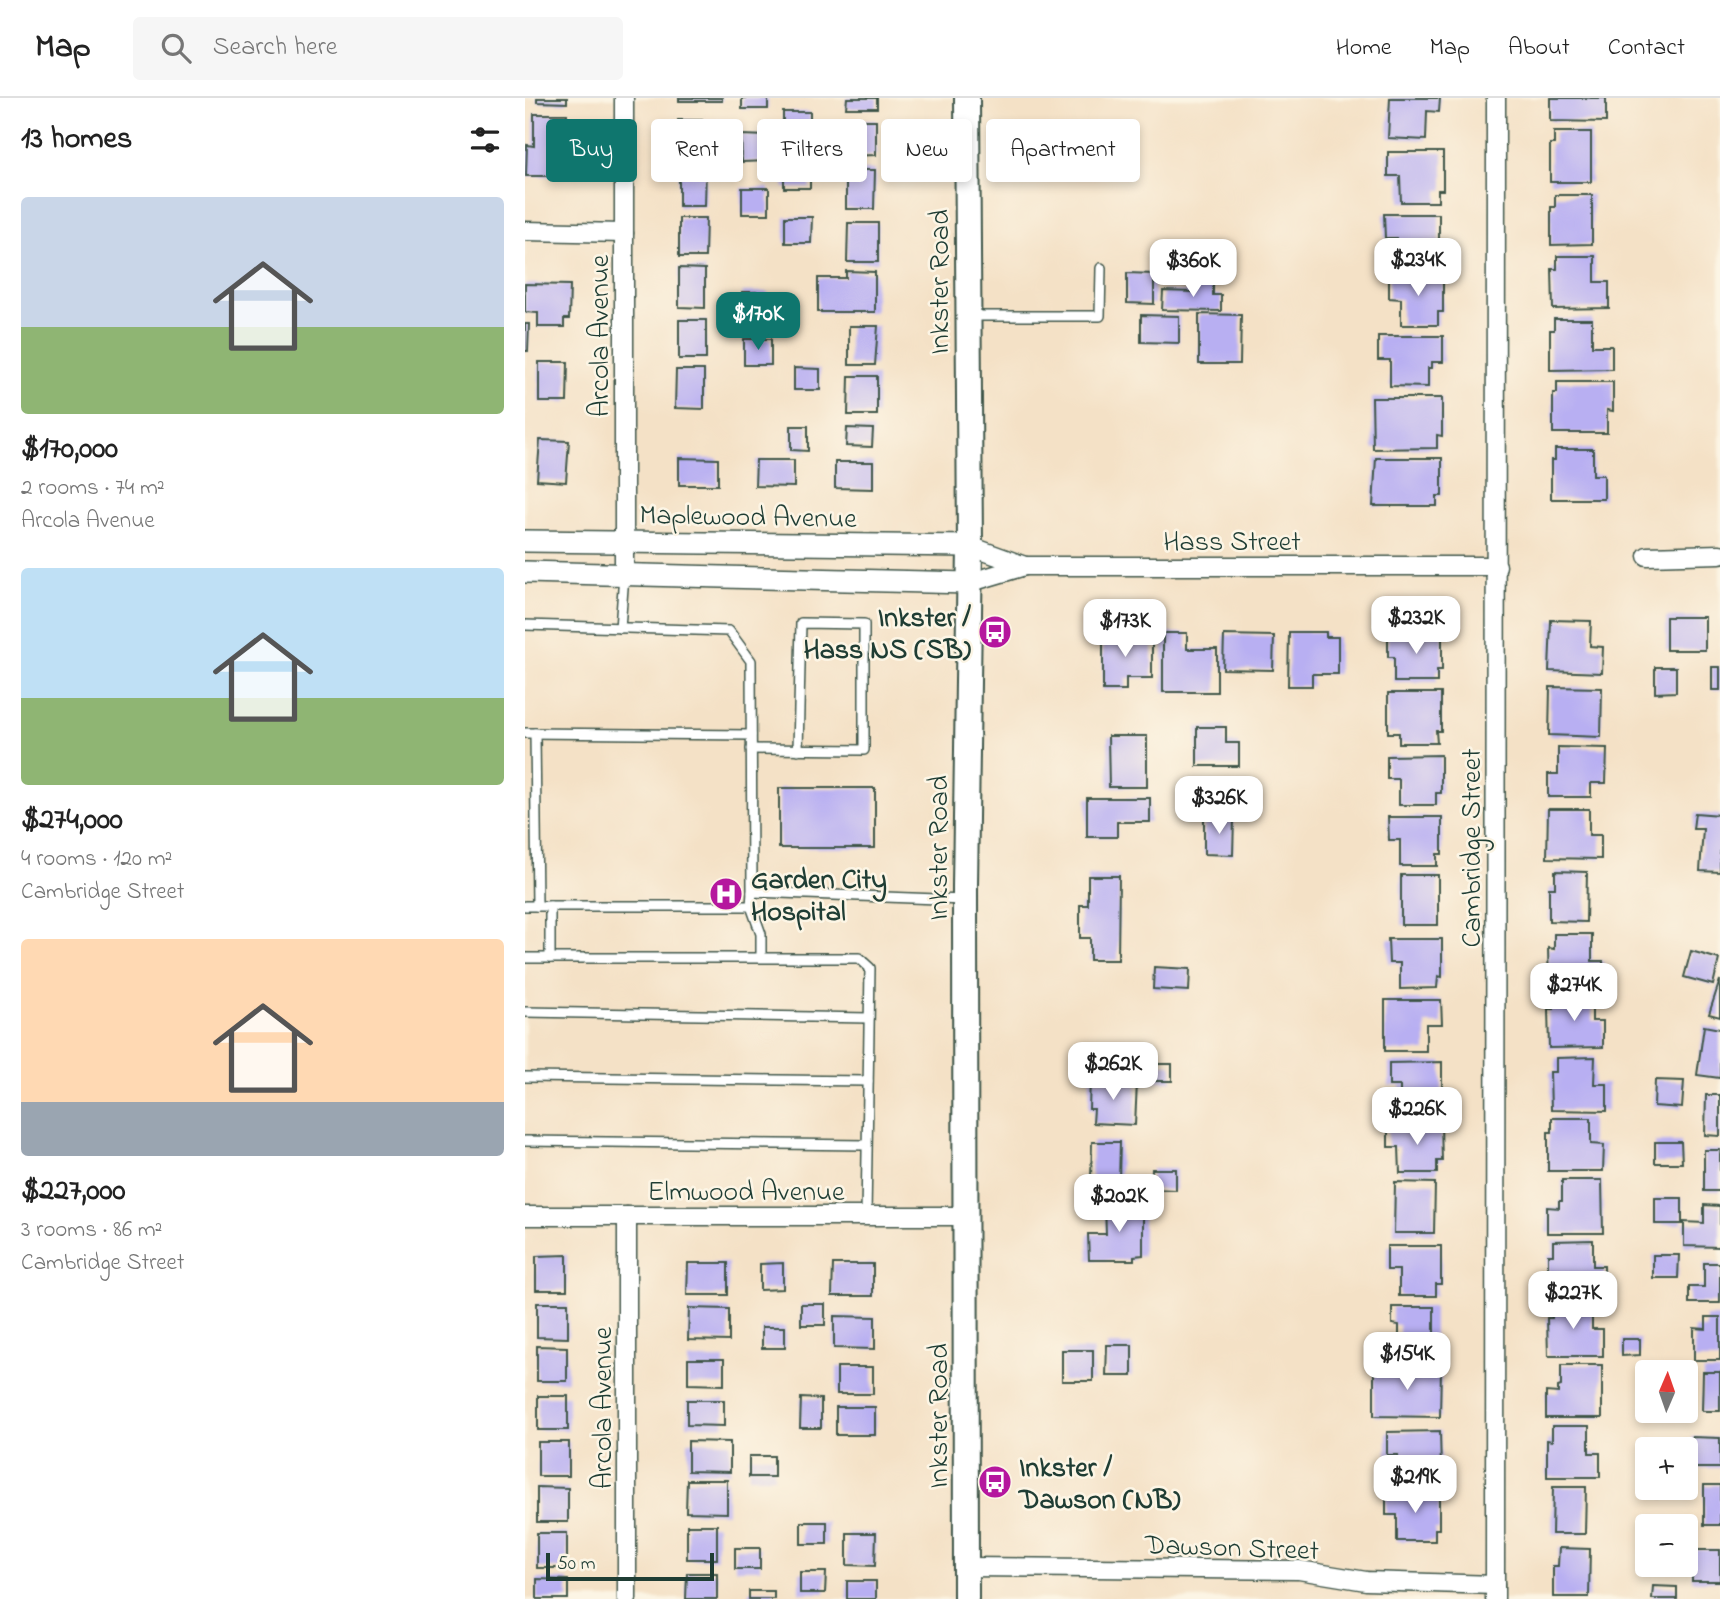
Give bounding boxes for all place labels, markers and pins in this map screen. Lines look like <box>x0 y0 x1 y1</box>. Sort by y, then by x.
pin: $234K <box>1369 238 1467 298</box>
pin: $360K <box>1144 240 1242 299</box>
pin: $170K <box>709 292 807 352</box>
pin: $232K <box>1367 596 1465 656</box>
place label: Inkster / Hass NS (SB) <box>803 599 972 672</box>
pin: $173K <box>1076 600 1174 659</box>
bus stop icon: Inkster / Hass NS (SB) <box>976 613 1014 651</box>
pin: $326K <box>1170 776 1268 836</box>
place label: Garden City Hospital <box>751 861 887 934</box>
hospital icon: Garden City Hospital <box>707 875 745 913</box>
pin: $274K <box>1525 964 1623 1023</box>
pin: $262K <box>1064 1042 1162 1102</box>
pin: $226K <box>1368 1088 1466 1147</box>
pin: $202K <box>1070 1174 1168 1234</box>
pin: $227K <box>1524 1272 1622 1331</box>
pin: $154K <box>1358 1332 1456 1392</box>
place label: Inkster / Dawson (NB) <box>1017 1449 1181 1522</box>
pin: $219K <box>1366 1456 1464 1515</box>
bus stop icon: Inkster / Dawson (NB) <box>976 1463 1014 1501</box>

